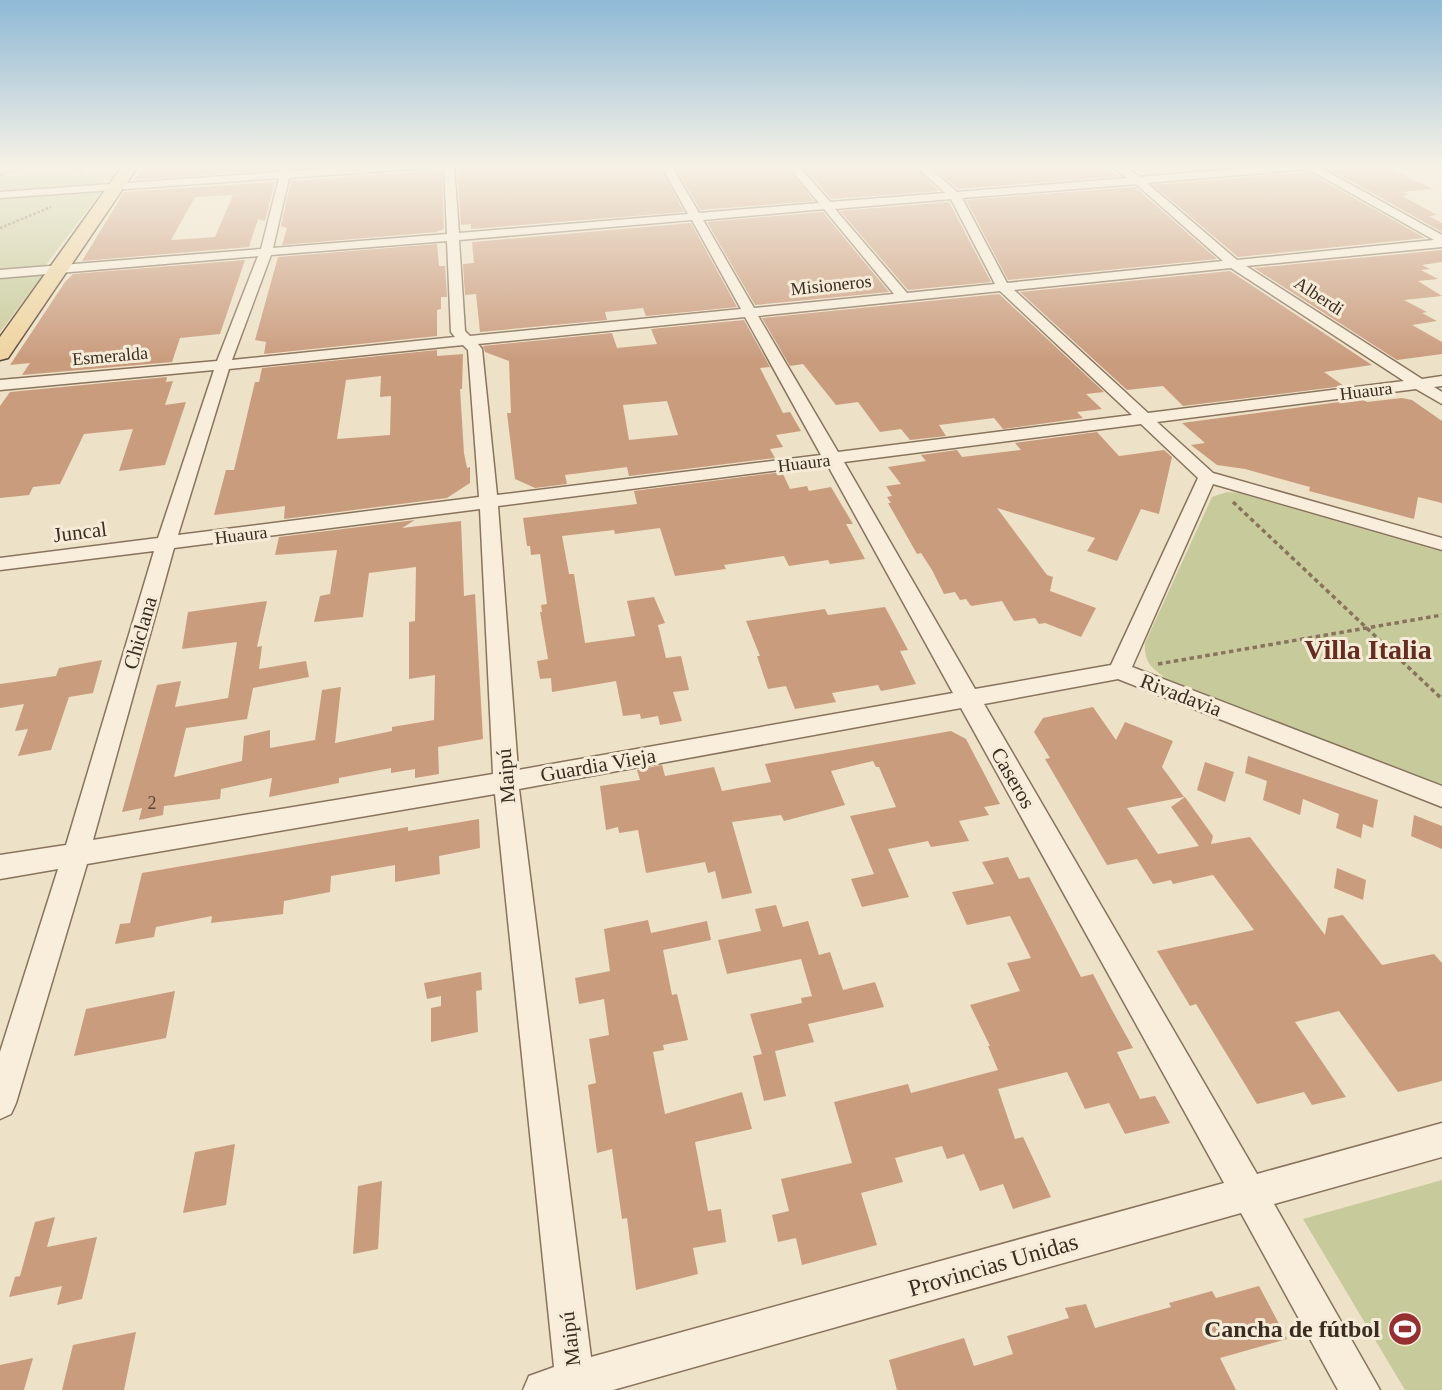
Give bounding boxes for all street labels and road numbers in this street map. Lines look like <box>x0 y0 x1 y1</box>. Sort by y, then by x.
street label: Misioneros <box>790 271 872 299</box>
street label: Alberdi <box>1290 273 1348 319</box>
street label: Esmeralda <box>71 343 149 369</box>
street label: Huaura <box>1338 378 1394 404</box>
street label: Huaura <box>776 450 832 476</box>
street label: Juncal <box>52 517 108 547</box>
street label: Huaura <box>213 522 269 548</box>
street label: Chiclana <box>118 593 162 672</box>
street label: Rivadavia <box>1137 669 1226 722</box>
street label: Guardia Vieja <box>538 743 658 787</box>
street label: Caseros <box>986 743 1040 813</box>
street label: Maipú <box>492 747 520 804</box>
street label: Provincias Unidas <box>905 1228 1081 1302</box>
street label: Maipú <box>555 1310 585 1368</box>

